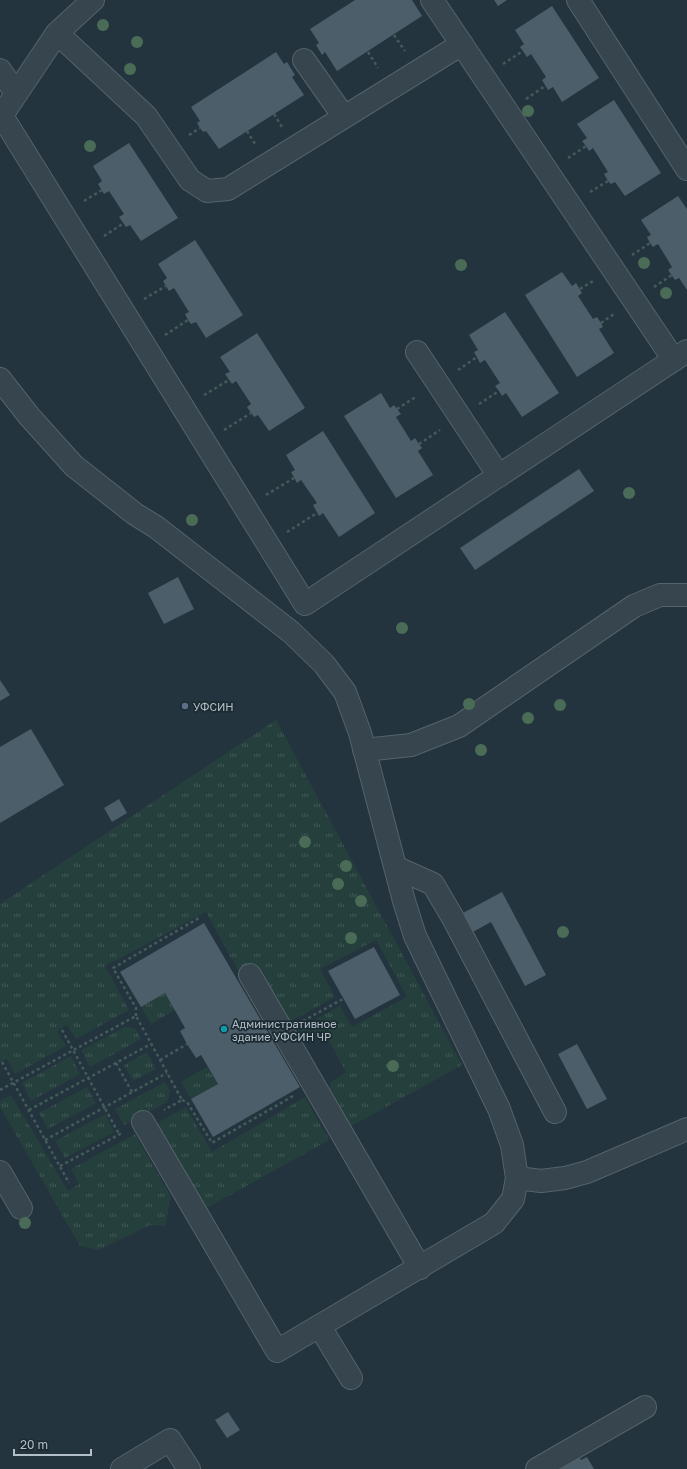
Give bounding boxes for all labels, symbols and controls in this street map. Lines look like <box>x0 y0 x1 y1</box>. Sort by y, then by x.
place label: УФСИН <box>193 700 234 713</box>
marker: УФСИН <box>180 701 190 711</box>
place label: Административное здание УФСИН ЧР <box>232 1017 337 1043</box>
marker: Административное здание УФСИН ЧР <box>219 1024 229 1034</box>
scale bar <box>14 1431 91 1457</box>
text: 20 m <box>20 1437 48 1452</box>

